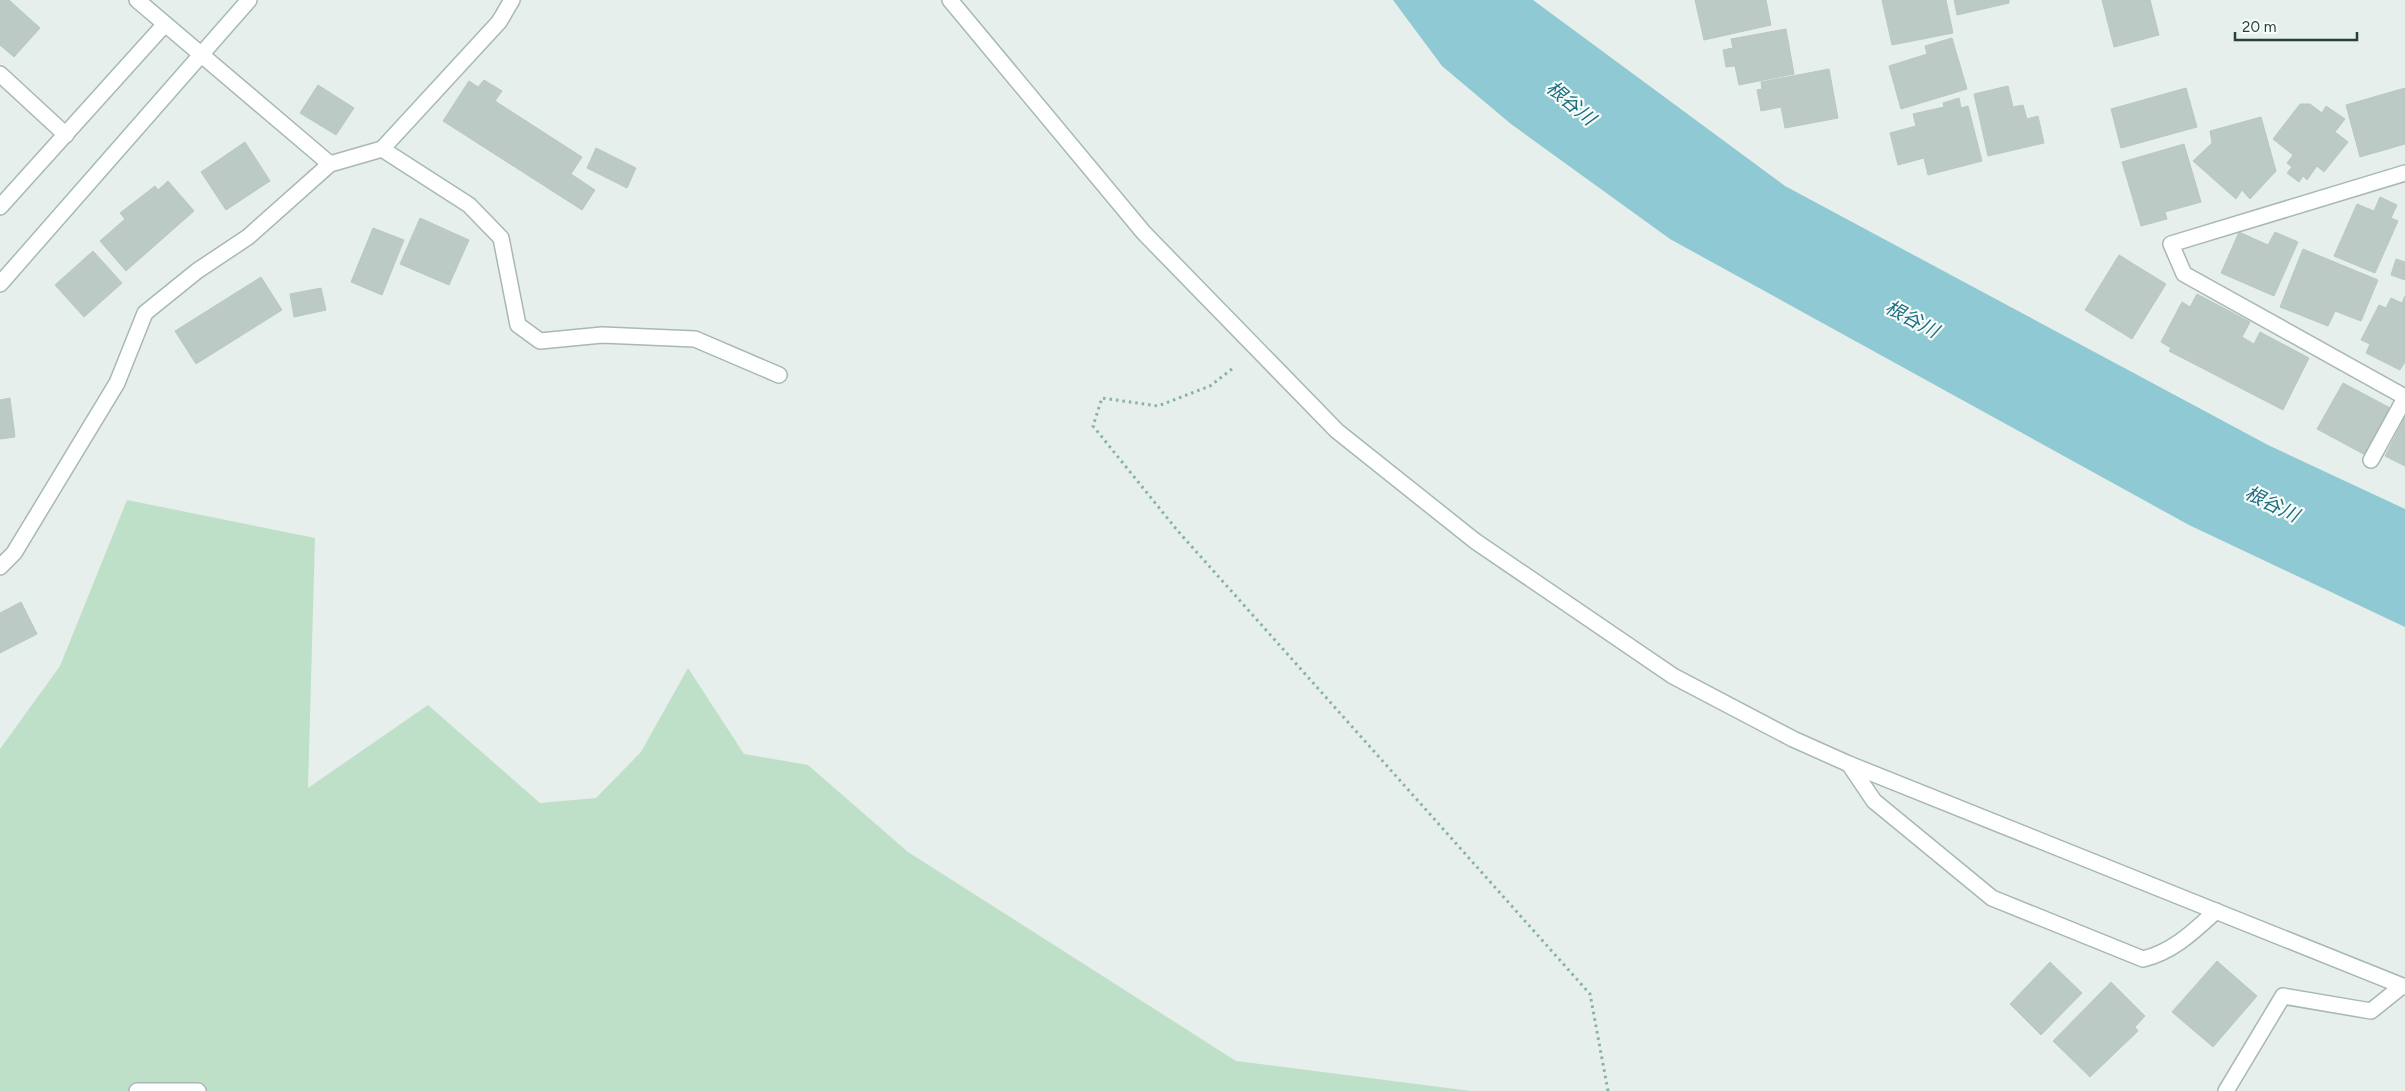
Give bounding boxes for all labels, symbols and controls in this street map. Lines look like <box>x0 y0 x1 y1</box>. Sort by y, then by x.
scale bar <box>2235 10 2358 42</box>
text: 20 m <box>2242 18 2276 36</box>
water label: 根谷川 <box>1542 76 1602 131</box>
water label: 根谷川 <box>1881 295 1944 343</box>
water label: 根谷川 <box>2241 481 2304 528</box>

